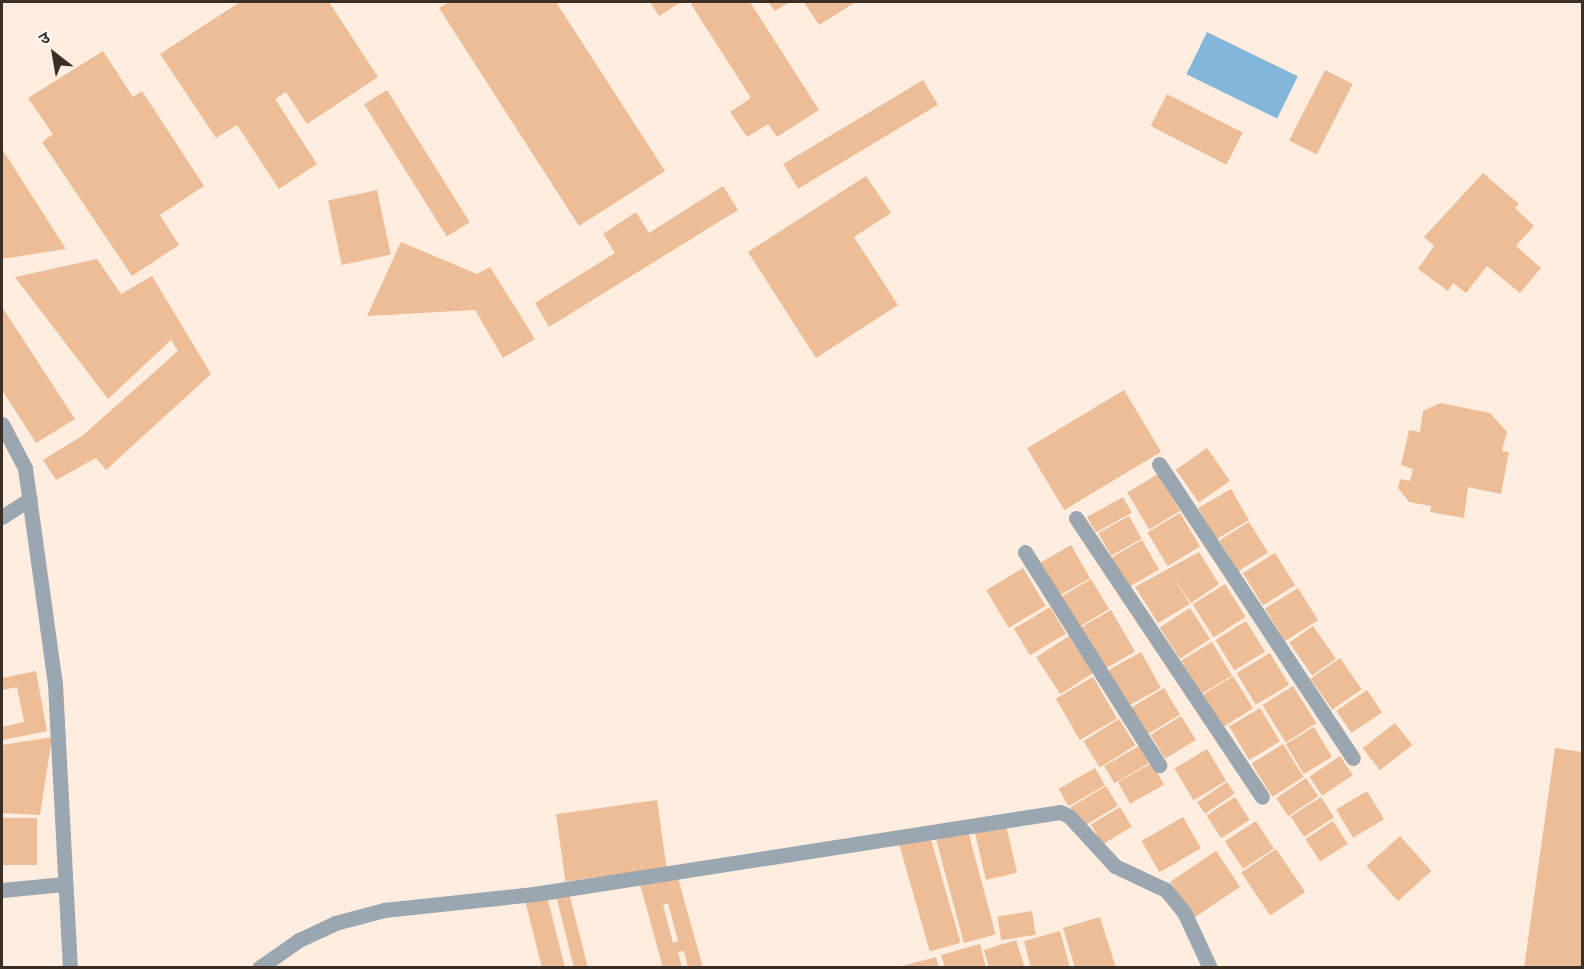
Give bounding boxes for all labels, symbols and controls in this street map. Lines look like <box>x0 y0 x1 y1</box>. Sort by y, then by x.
north arrow <box>24 24 84 84</box>
text: उ <box>36 28 53 49</box>

